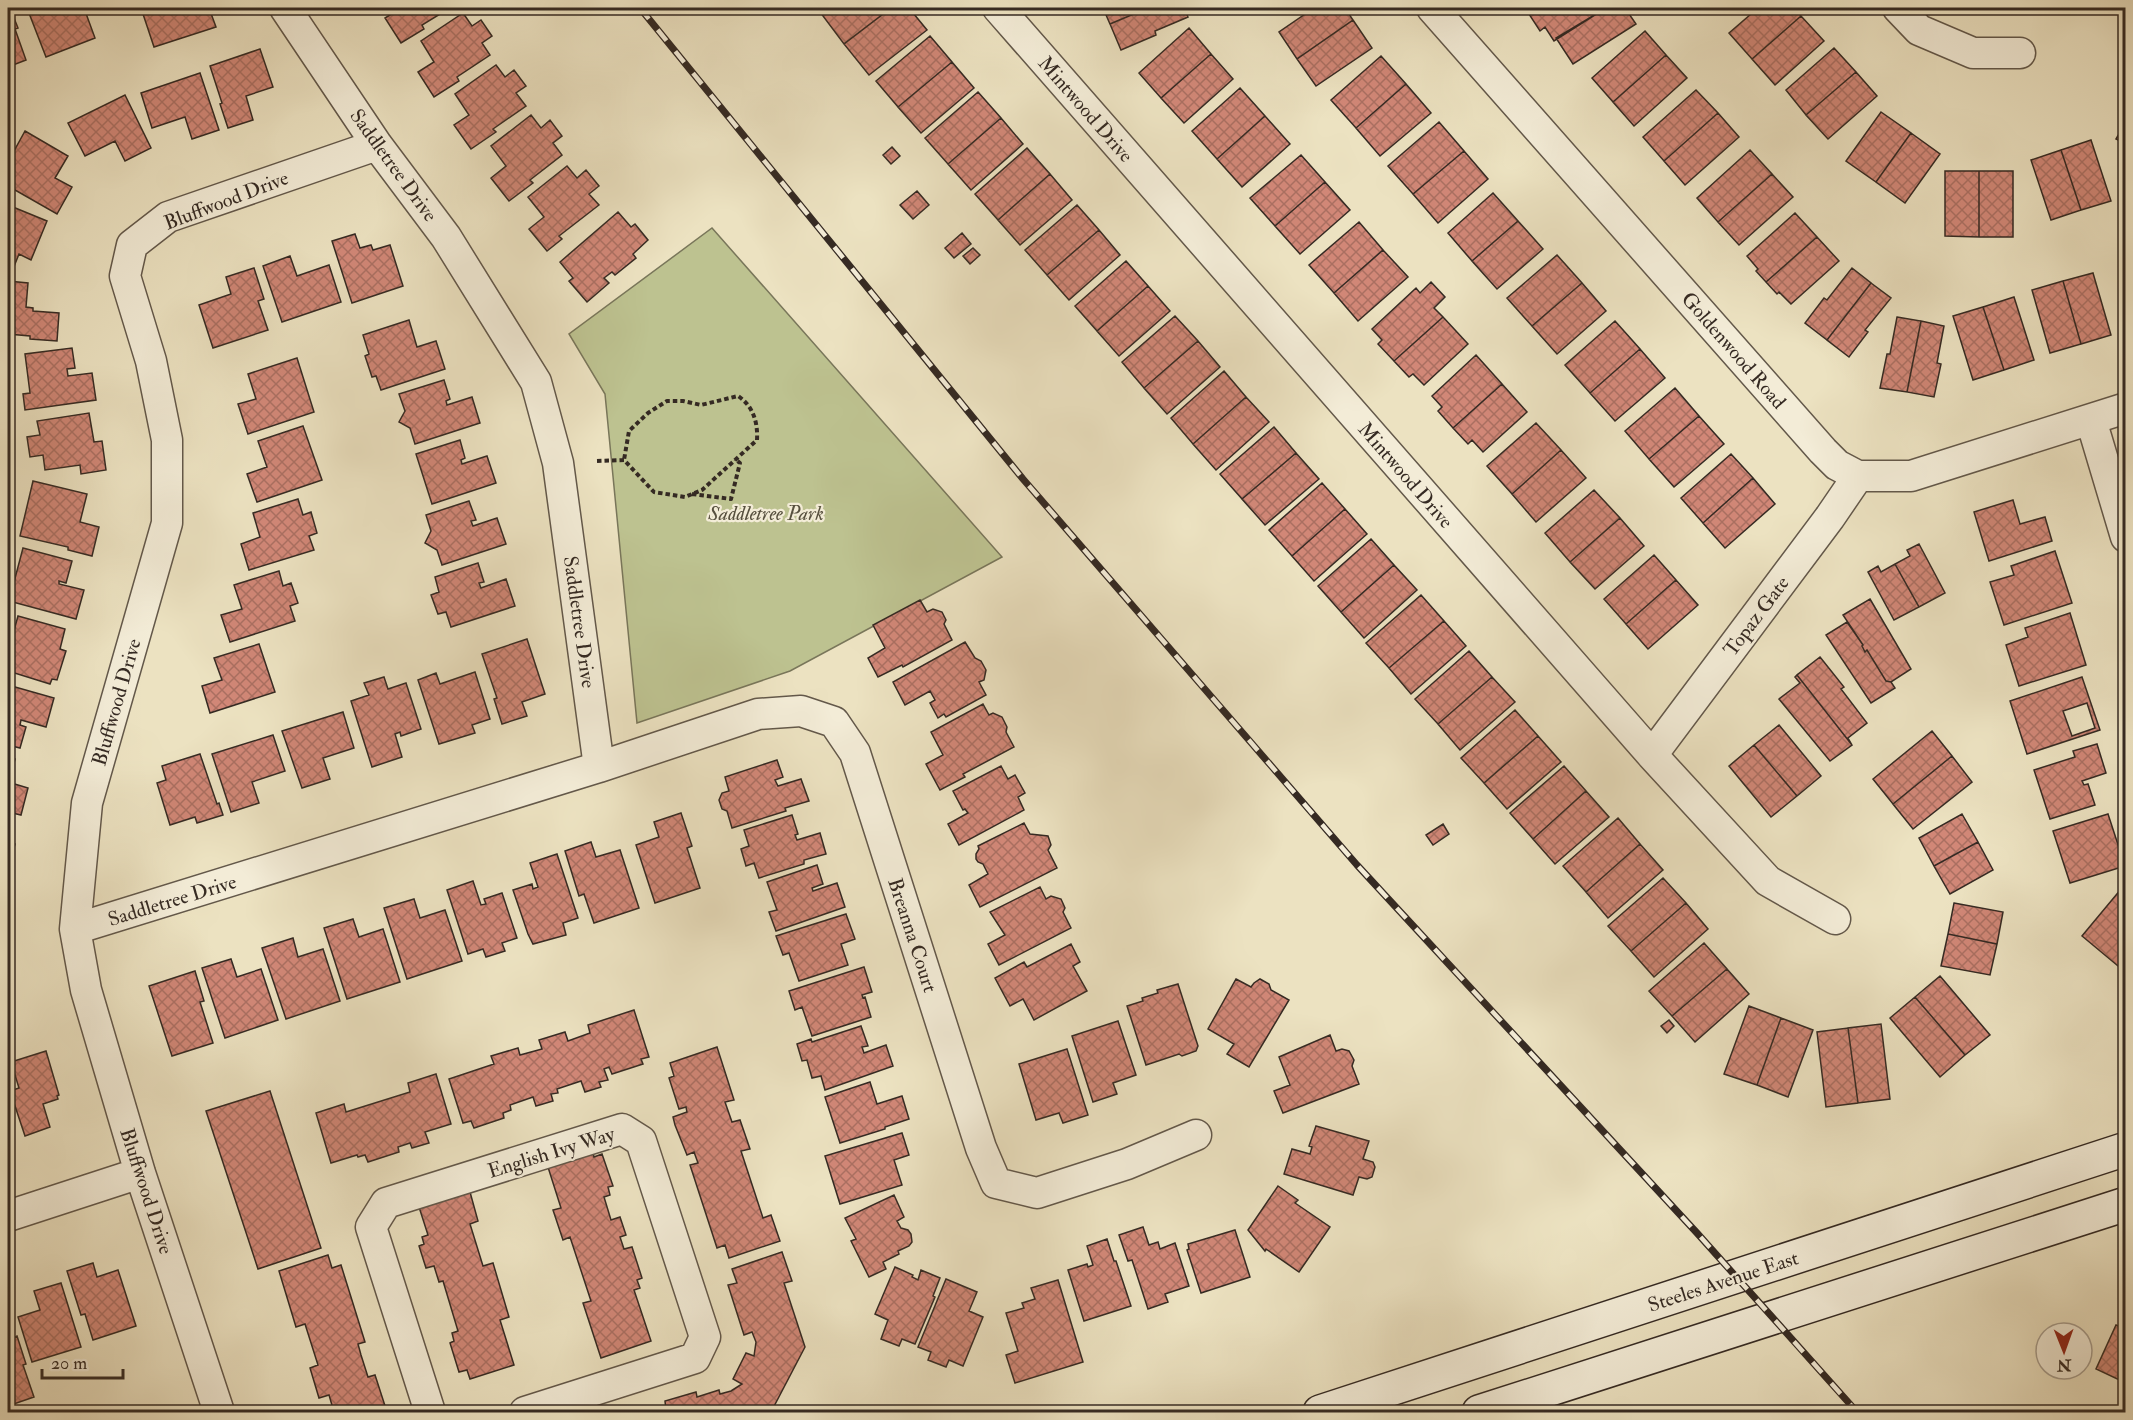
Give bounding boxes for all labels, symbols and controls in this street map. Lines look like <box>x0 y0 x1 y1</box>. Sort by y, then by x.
street label: Mintwood Drive <box>1033 51 1139 168</box>
street label: Saddletree Drive <box>344 104 443 226</box>
street label: Bluffwood Drive <box>160 165 292 236</box>
street label: Goldenwood Road <box>1676 287 1791 414</box>
street label: Mintwood Drive <box>1353 417 1459 534</box>
park label: Saddletree Park <box>707 501 824 526</box>
street label: Saddletree Drive <box>558 554 601 690</box>
street label: Topaz Gate <box>1718 571 1795 662</box>
street label: Bluffwood Drive <box>86 636 147 769</box>
street label: Saddletree Drive <box>105 869 239 932</box>
street label: Breanna Court <box>882 875 943 996</box>
street label: English Ivy Way <box>485 1121 619 1184</box>
street label: Bluffwood Drive <box>114 1125 179 1257</box>
street label: Steeles Avenue East <box>1645 1245 1802 1318</box>
north arrow <box>2034 1321 2094 1381</box>
scale bar <box>42 1342 123 1380</box>
text: 20 m <box>51 1352 87 1375</box>
text: N <box>2056 1355 2073 1375</box>

